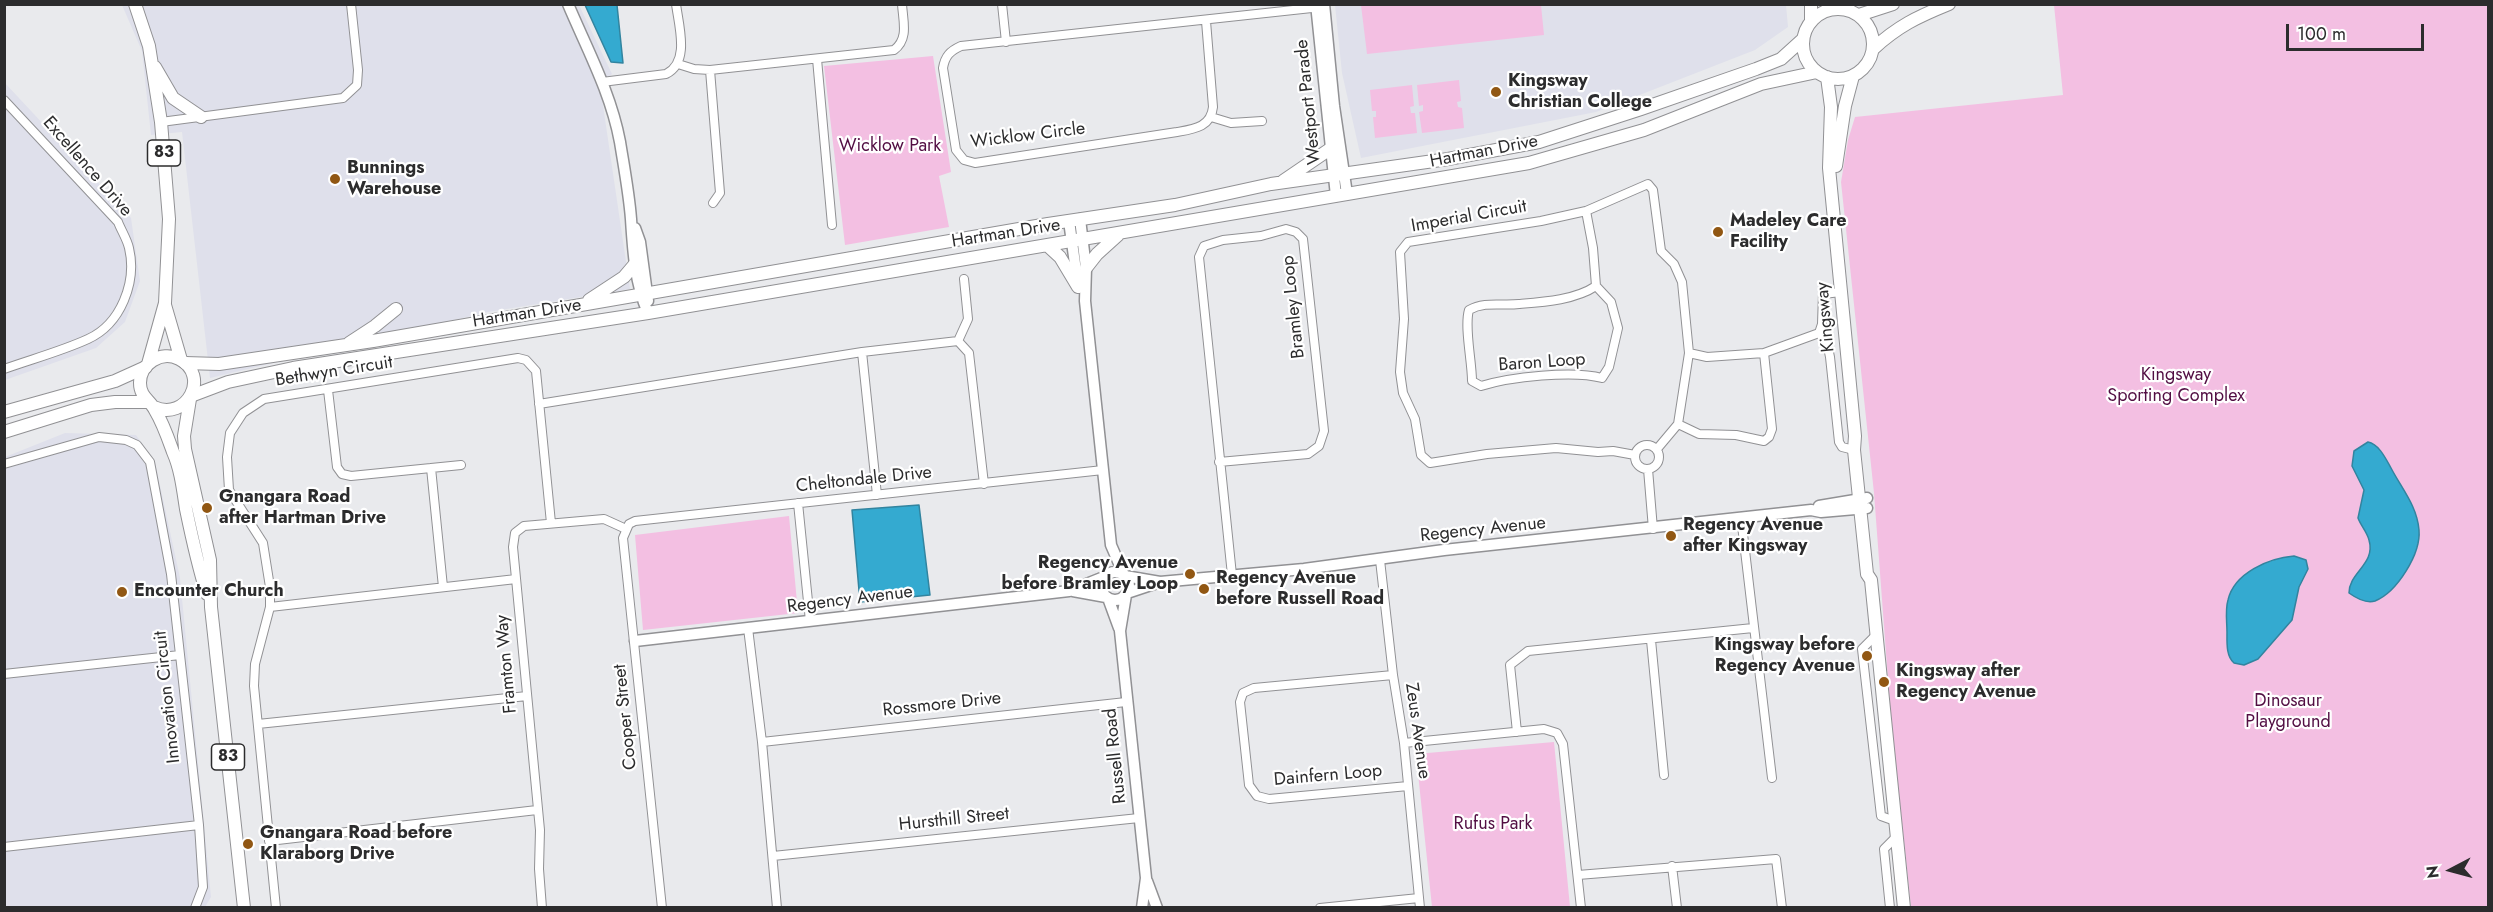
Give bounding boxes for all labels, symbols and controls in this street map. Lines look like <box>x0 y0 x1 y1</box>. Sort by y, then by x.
scale bar <box>2289 12 2427 50</box>
text: 100 m <box>2297 21 2346 47</box>
street label: Westport Parade <box>1292 38 1326 166</box>
place label: Kingsway Christian College <box>1508 71 1652 113</box>
marker: Kingsway Christian College <box>1489 85 1503 99</box>
street label: Excellence Drive <box>38 113 136 221</box>
street label: Wicklow Circle <box>969 118 1087 154</box>
street label: Hartman Drive <box>1428 131 1540 173</box>
park label: Wicklow Park <box>839 136 941 158</box>
road number: 83 <box>148 140 180 166</box>
place label: Bunnings Warehouse <box>347 158 441 201</box>
marker: Bunnings Warehouse <box>328 172 342 186</box>
street label: Imperial Circuit <box>1410 196 1528 238</box>
place label: Madeley Care Facility <box>1730 211 1847 254</box>
street label: Hartman Drive <box>950 215 1062 253</box>
marker: Madeley Care Facility <box>1711 225 1725 239</box>
street label: Bramley Loop <box>1278 254 1310 360</box>
street label: Kingsway <box>1812 281 1840 353</box>
street label: Hartman Drive <box>471 295 583 333</box>
street label: Baron Loop <box>1498 349 1586 377</box>
street label: Bethwyn Circuit <box>274 352 394 392</box>
park label: Kingsway Sporting Complex <box>2107 365 2245 407</box>
street label: Cheltondale Drive <box>795 462 933 498</box>
place label: Gnangara Road after Hartman Drive <box>219 487 386 530</box>
marker: Gnangara Road after Hartman Drive <box>200 501 214 515</box>
street label: Regency Avenue <box>1419 513 1547 547</box>
place label: Regency Avenue after Kingsway <box>1683 515 1823 558</box>
marker: Regency Avenue after Kingsway <box>1664 529 1678 543</box>
place label: Regency Avenue before Bramley Loop <box>1002 553 1178 596</box>
marker: Regency Avenue before Bramley Loop <box>1183 567 1197 581</box>
place label: Regency Avenue before Russell Road <box>1216 568 1384 610</box>
place label: Encounter Church <box>134 581 284 603</box>
street label: Regency Avenue <box>786 582 914 618</box>
marker: Regency Avenue before Russell Road <box>1197 582 1211 596</box>
marker: Encounter Church <box>115 585 129 599</box>
street label: Framton Way <box>492 614 522 714</box>
street label: Innovation Circuit <box>150 630 186 764</box>
place label: Kingsway before Regency Avenue <box>1714 635 1855 678</box>
marker: Kingsway before Regency Avenue <box>1860 649 1874 663</box>
place label: Kingsway after Regency Avenue <box>1896 661 2036 704</box>
street label: Cooper Street <box>610 663 642 771</box>
marker: Kingsway after Regency Avenue <box>1877 675 1891 689</box>
street label: Zeus Avenue <box>1400 682 1434 780</box>
street label: Rossmore Drive <box>882 688 1002 722</box>
park label: Dinosaur Playground <box>2245 691 2331 734</box>
street label: Russell Road <box>1100 707 1132 805</box>
road number: 83 <box>212 744 244 770</box>
street label: Dainfern Loop <box>1273 761 1383 791</box>
street label: Hursthill Street <box>898 803 1010 837</box>
park label: Rufus Park <box>1454 814 1532 836</box>
place label: Gnangara Road before Klaraborg Drive <box>260 823 452 866</box>
marker: Gnangara Road before Klaraborg Drive <box>241 837 255 851</box>
north arrow <box>2421 840 2481 900</box>
text: N <box>2420 864 2445 879</box>

